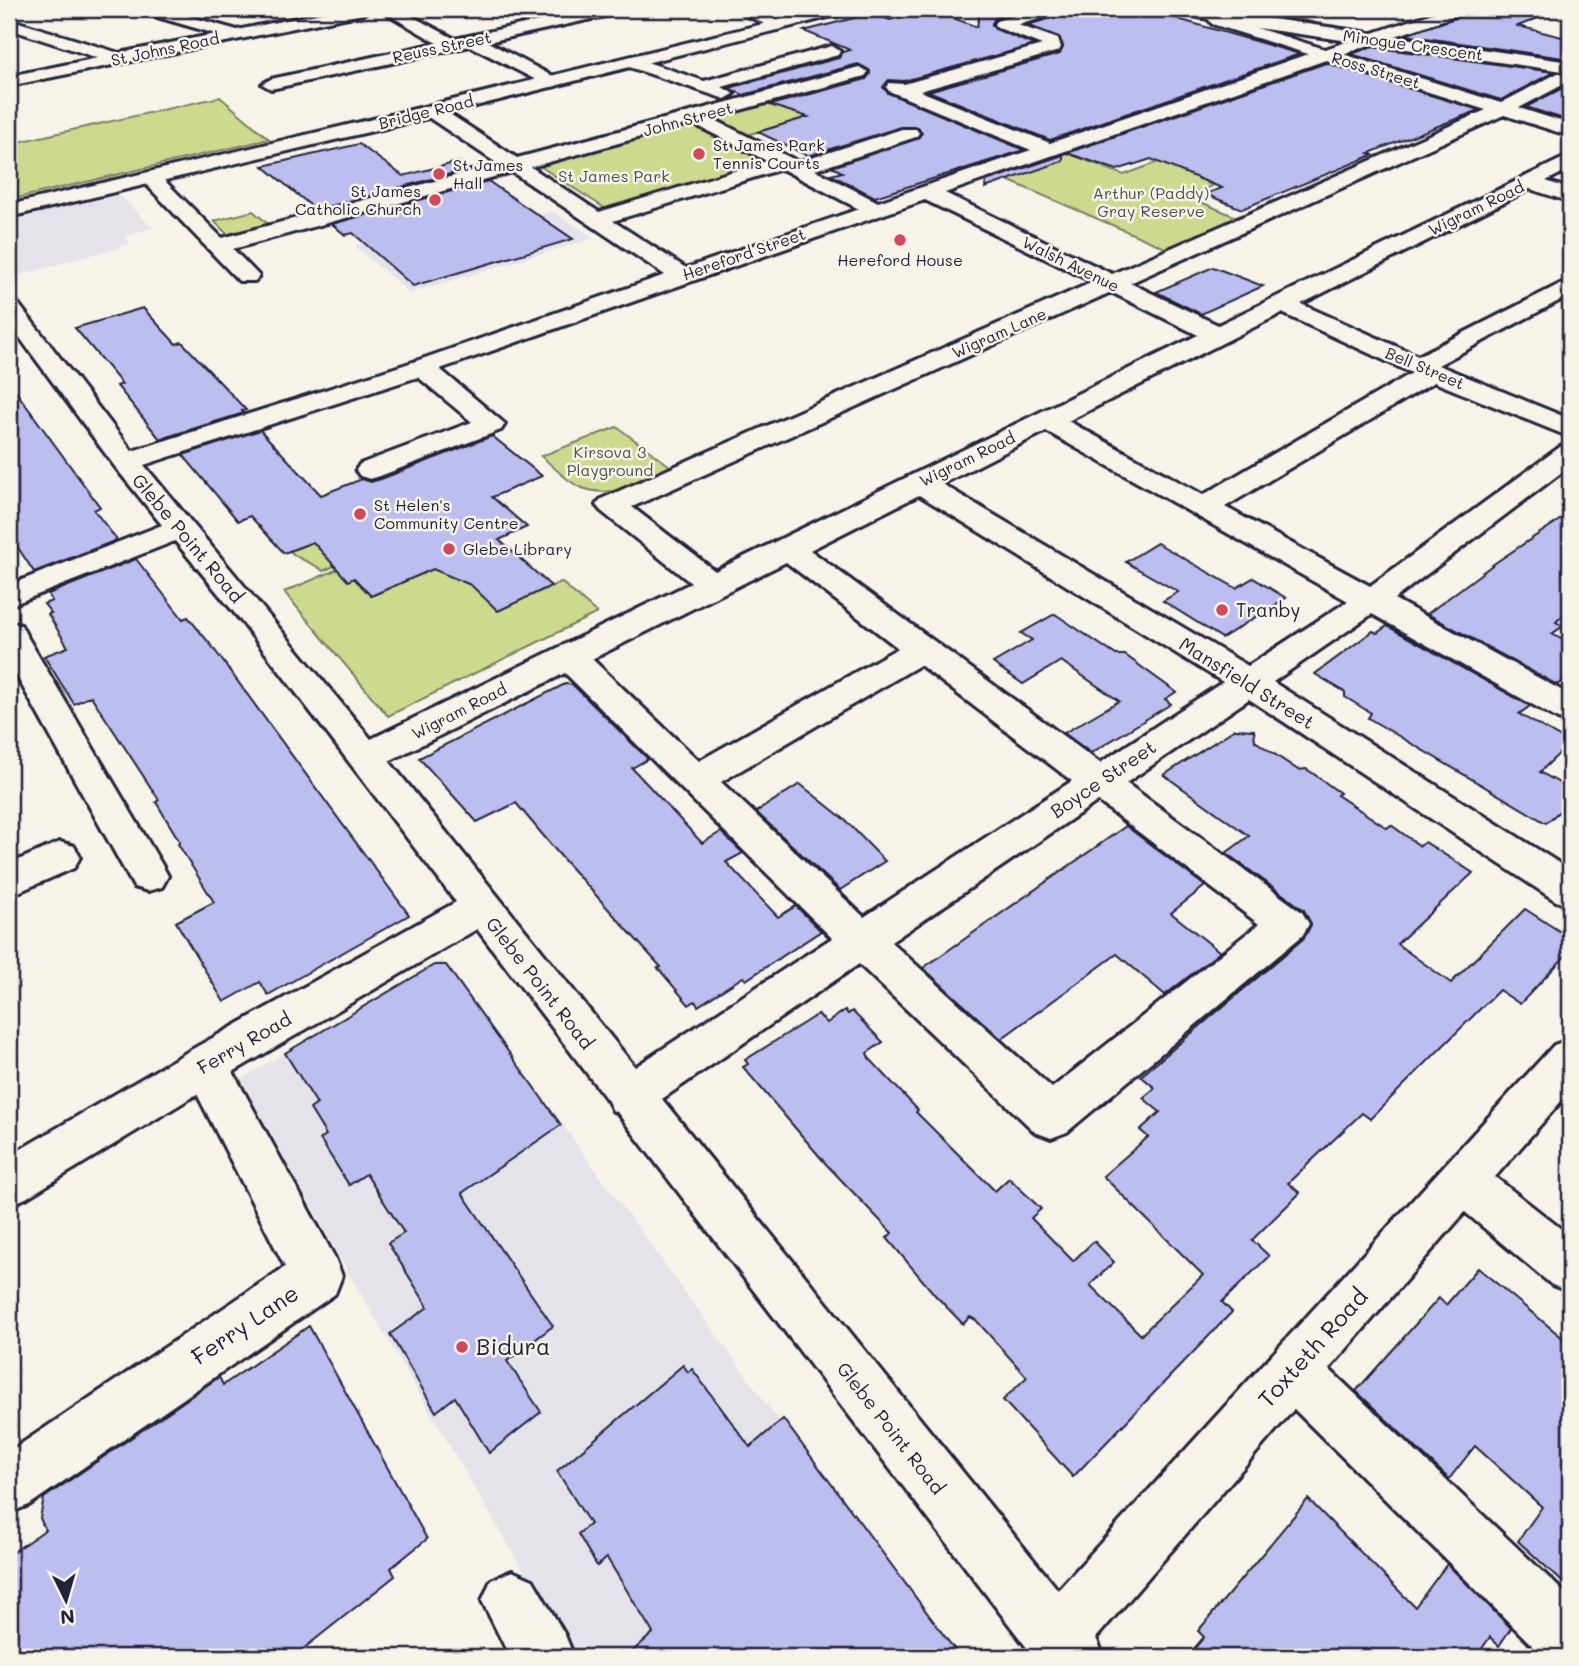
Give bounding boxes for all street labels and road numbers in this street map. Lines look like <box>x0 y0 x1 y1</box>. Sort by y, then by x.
street label: Minogue Crescent <box>1342 24 1485 65</box>
street label: Reuss Street <box>391 26 493 67</box>
street label: St Johns Road <box>109 27 221 70</box>
street label: Ross Street <box>1329 46 1423 93</box>
street label: Bridge Road <box>376 90 476 133</box>
street label: John Street <box>641 96 735 141</box>
street label: Wigram Road <box>1424 175 1527 240</box>
street label: Hereford Street <box>679 223 808 284</box>
street label: Walsh Avenue <box>1019 231 1123 296</box>
street label: Wigram Lane <box>948 302 1049 363</box>
street label: Bell Street <box>1382 341 1468 394</box>
street label: Wigram Road <box>915 426 1018 491</box>
street label: Glebe Point Road <box>127 468 250 608</box>
street label: Mansfield Street <box>1175 631 1320 734</box>
street label: Wigram Road <box>408 678 510 744</box>
street label: Boyce Street <box>1045 734 1160 823</box>
street label: Glebe Point Road <box>481 911 600 1054</box>
street label: Ferry Road <box>192 1006 295 1080</box>
street label: Ferry Lane <box>185 1277 304 1371</box>
street label: Toxteth Road <box>1251 1281 1374 1413</box>
street label: Glebe Point Road <box>832 1356 951 1499</box>

